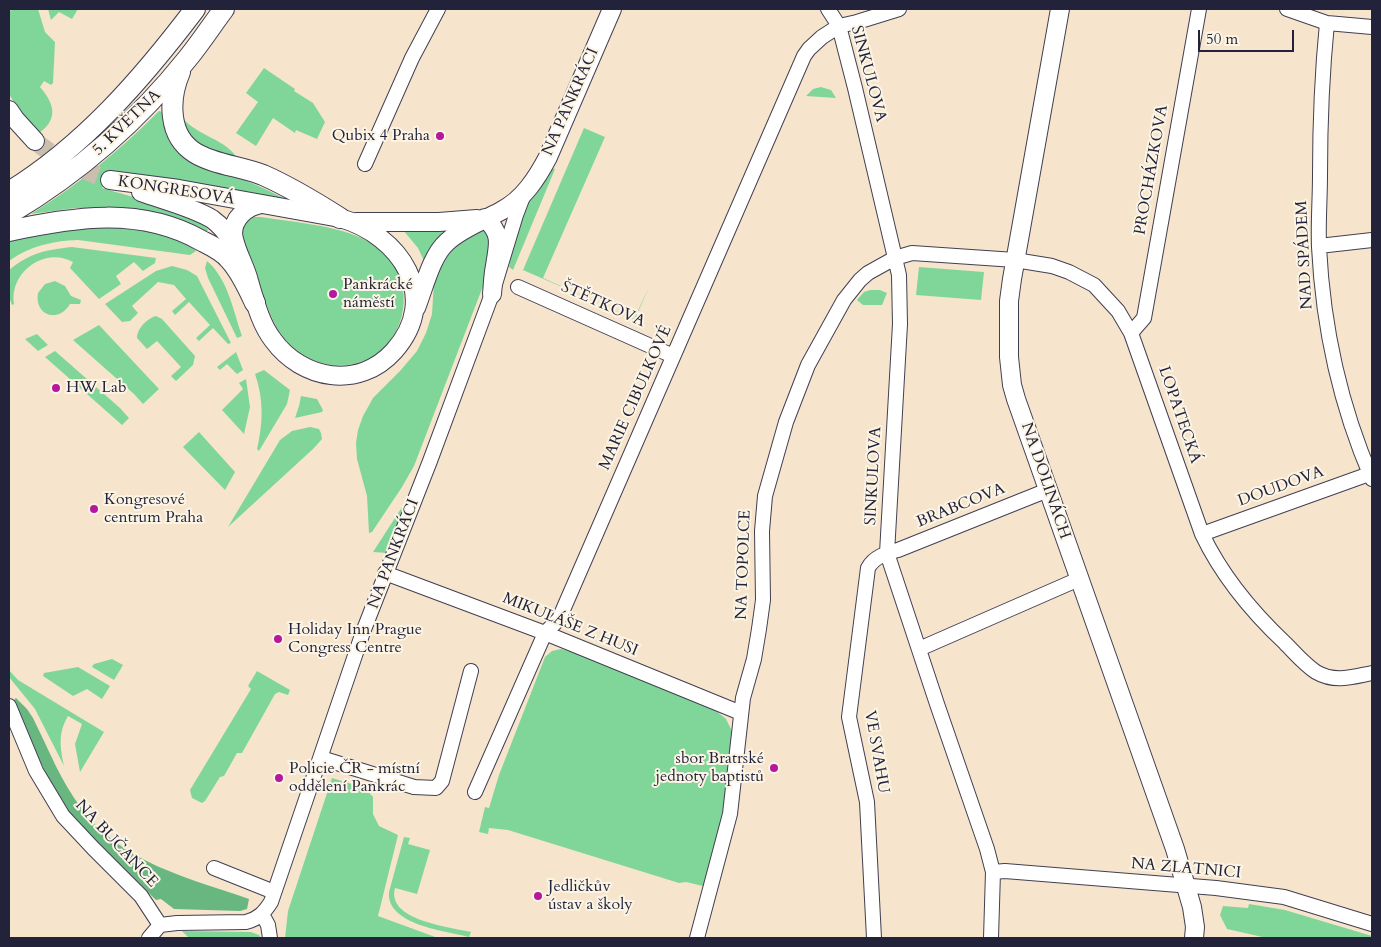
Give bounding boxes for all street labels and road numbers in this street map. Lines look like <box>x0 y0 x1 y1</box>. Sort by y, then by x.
street label: SINKULOVA <box>846 24 890 124</box>
street label: NA PANKRÁCI <box>539 45 603 159</box>
street label: 5. KVĚTNA <box>89 86 165 160</box>
street label: PROCHÁZKOVA <box>1131 104 1173 236</box>
street label: KONGRESOVÁ <box>116 172 236 210</box>
street label: NAD SPÁDEM <box>1293 200 1317 310</box>
street label: ŠTĚTKOVA <box>558 278 648 332</box>
street label: MARIE CIBULKOVÉ <box>596 323 676 473</box>
street label: LOPATECKÁ <box>1153 364 1205 466</box>
street label: NA DOLINÁCH <box>1016 420 1074 542</box>
street label: SINKULOVA <box>862 426 886 526</box>
street label: DOUDOVA <box>1235 463 1327 511</box>
street label: BRABCOVA <box>914 480 1008 532</box>
street label: NA PANKRÁCI <box>364 496 424 612</box>
street label: NA TOPOLCE <box>732 510 756 620</box>
street label: MIKULÁŠE Z HUSI <box>499 589 641 661</box>
street label: VE SVAHU <box>859 709 893 795</box>
street label: NA BUČANCE <box>71 796 161 892</box>
street label: NA ZLATNICI <box>1130 855 1242 883</box>

